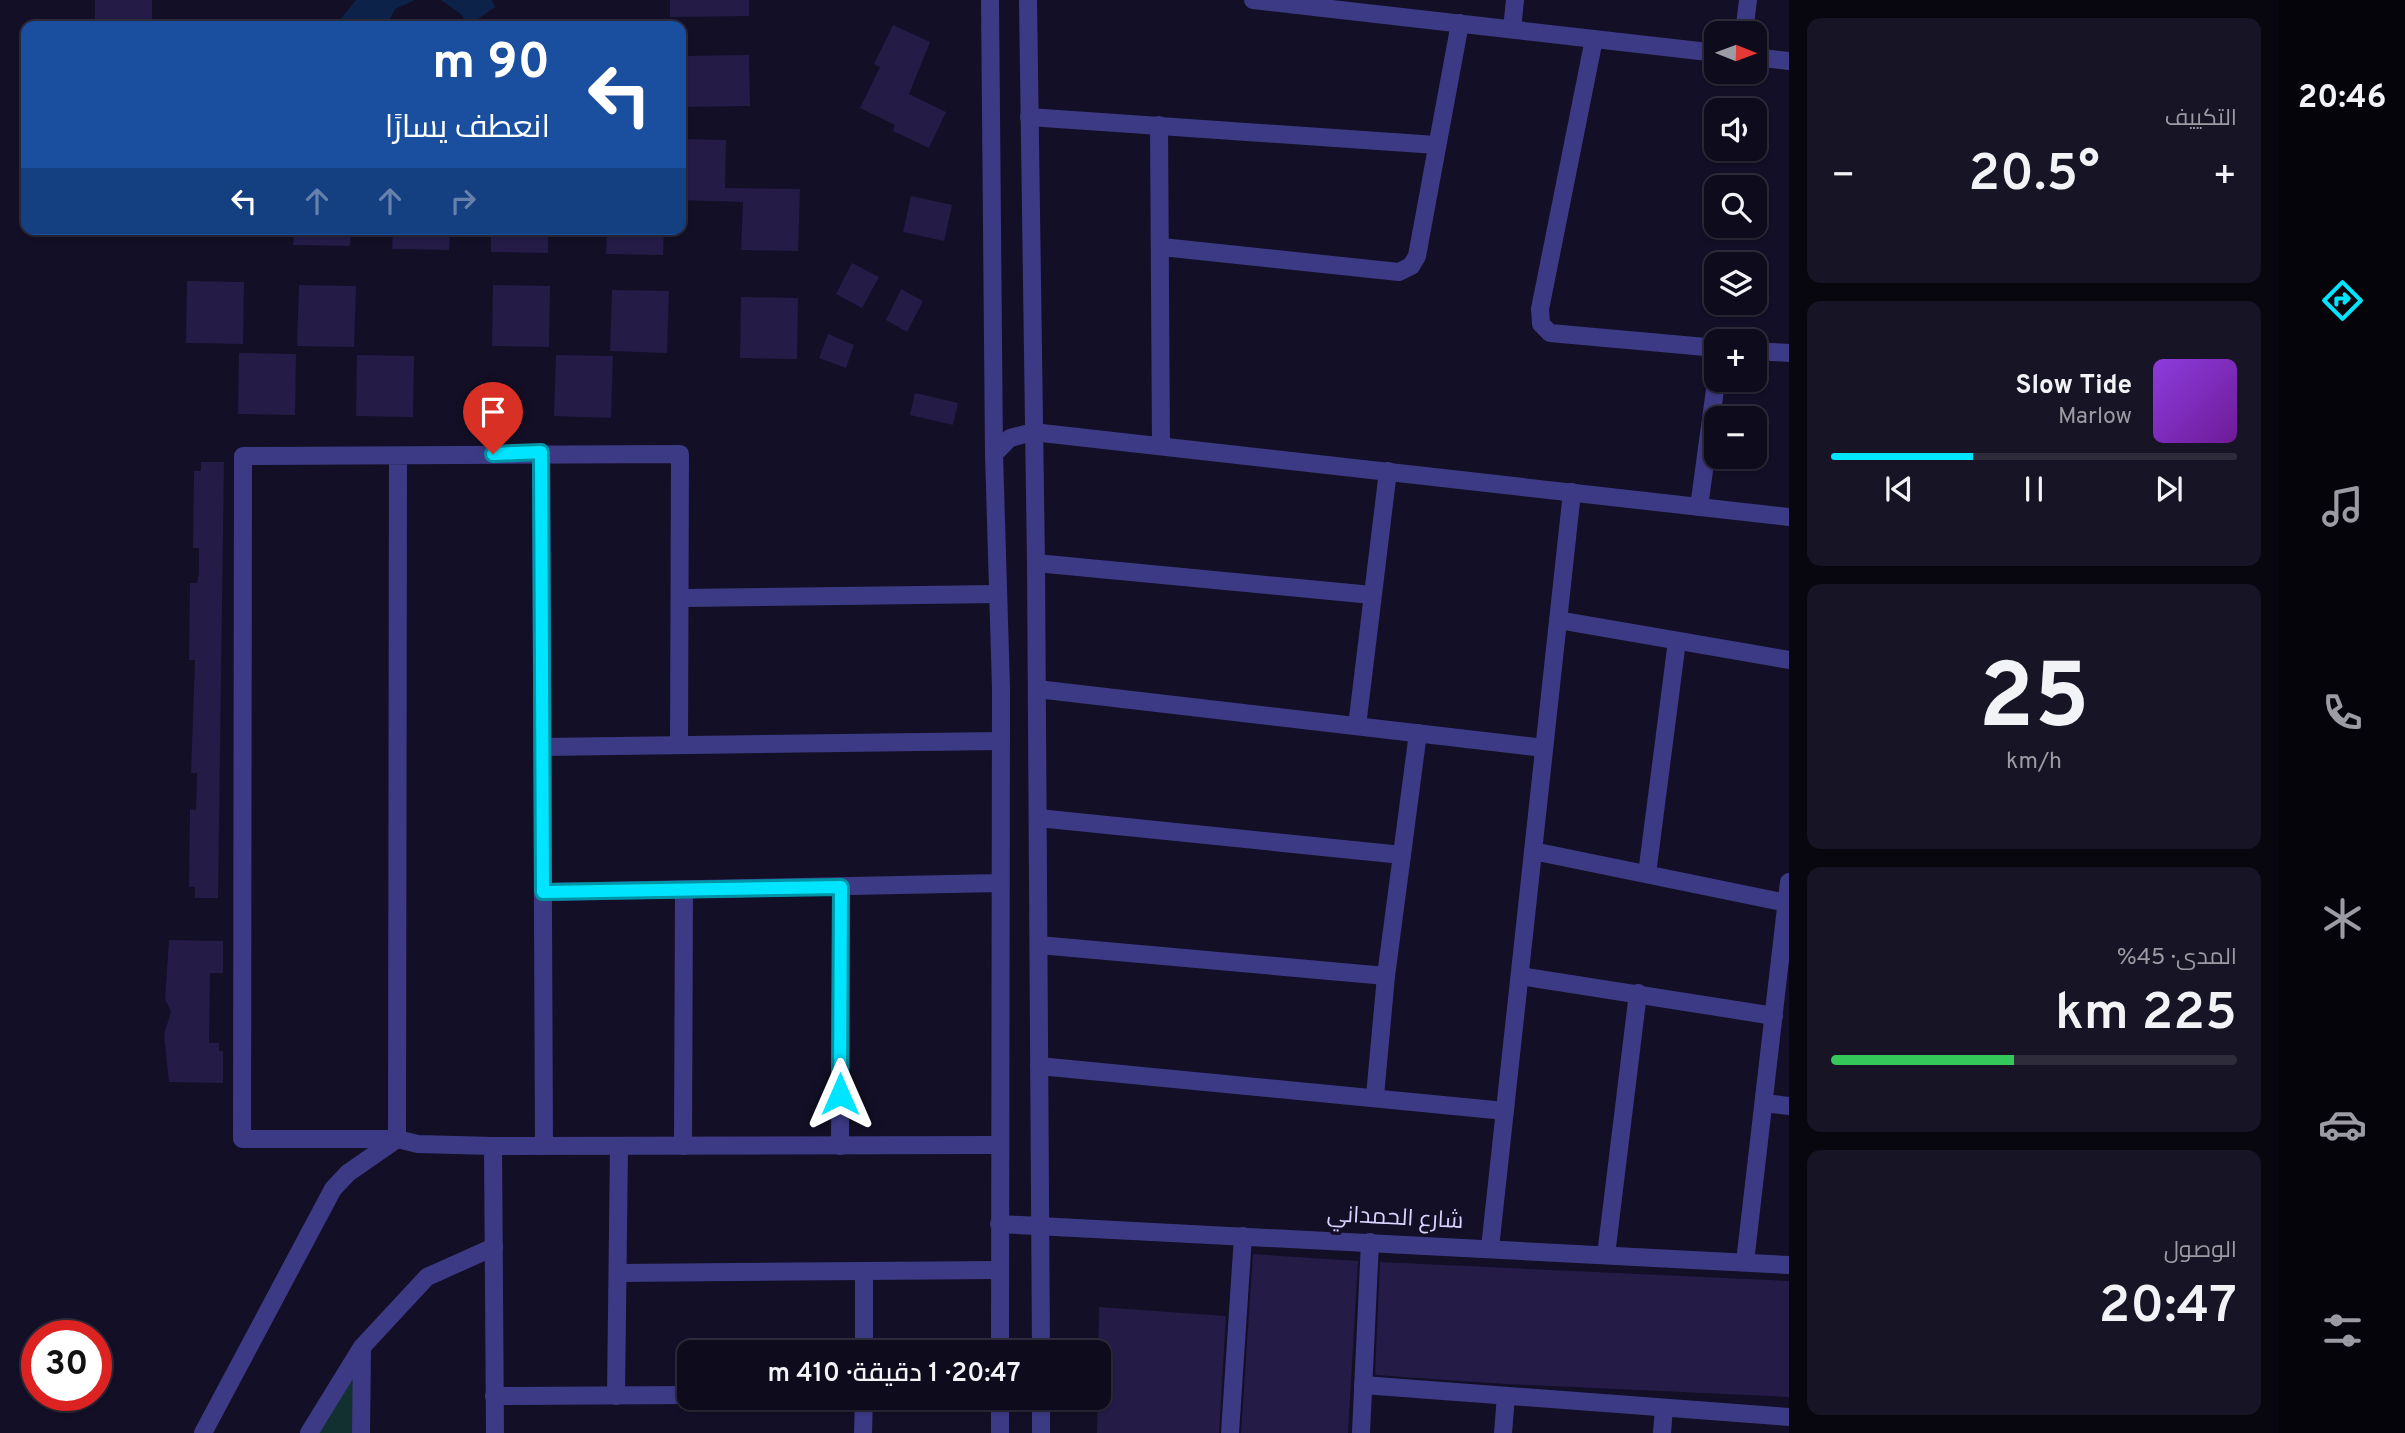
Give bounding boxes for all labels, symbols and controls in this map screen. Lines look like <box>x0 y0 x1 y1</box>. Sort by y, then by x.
north arrow <box>1704 21 1768 84</box>
map controls <box>1704 21 1767 469</box>
text: 90 m <box>432 34 550 96</box>
icon: left <box>574 49 665 140</box>
text: 20:46 <box>2298 79 2386 119</box>
button: sound <box>1704 98 1767 161</box>
text: التكييف <box>2165 105 2237 134</box>
text: انعطف يسارًا <box>385 109 550 149</box>
text: 20.5° <box>1968 143 2100 209</box>
text: − <box>1831 153 1856 202</box>
text: + <box>2212 153 2237 202</box>
button: search <box>1704 175 1767 238</box>
icon: left <box>225 182 263 220</box>
icon: ahead <box>298 182 336 220</box>
icon: ahead <box>371 182 409 220</box>
icon: right <box>444 182 482 220</box>
button: layers <box>1704 252 1767 315</box>
icon: directions <box>2318 276 2367 325</box>
button: + <box>1704 329 1767 392</box>
text: Slow Tide <box>2016 370 2132 403</box>
pin <box>463 382 523 454</box>
icon: arrive <box>474 393 512 431</box>
text: Marlow <box>2058 403 2132 432</box>
button: − <box>1704 406 1767 469</box>
icon: previous <box>1880 470 1918 508</box>
icon: pause <box>2015 470 2053 508</box>
icon: next <box>2150 470 2188 508</box>
icon: music <box>2318 482 2367 531</box>
text: 25 <box>1978 645 2090 760</box>
icon: phone <box>2318 688 2367 737</box>
text: km/h <box>2006 748 2062 777</box>
icon: climate <box>2318 894 2367 943</box>
text: المدى · 45% <box>2117 944 2237 973</box>
text: 225 km <box>2055 982 2237 1048</box>
position arrow <box>803 1057 877 1131</box>
icon: car <box>2318 1100 2367 1149</box>
street label: شارع الحمداني <box>1326 1201 1464 1238</box>
text: الوصول <box>2164 1237 2237 1266</box>
text: 20:47 <box>2098 1275 2237 1341</box>
icon: filters <box>2318 1306 2367 1355</box>
speed limit sign: 30 <box>21 1320 112 1411</box>
text: 20:47 · 1 دقيقة · 410 m <box>767 1358 1021 1391</box>

